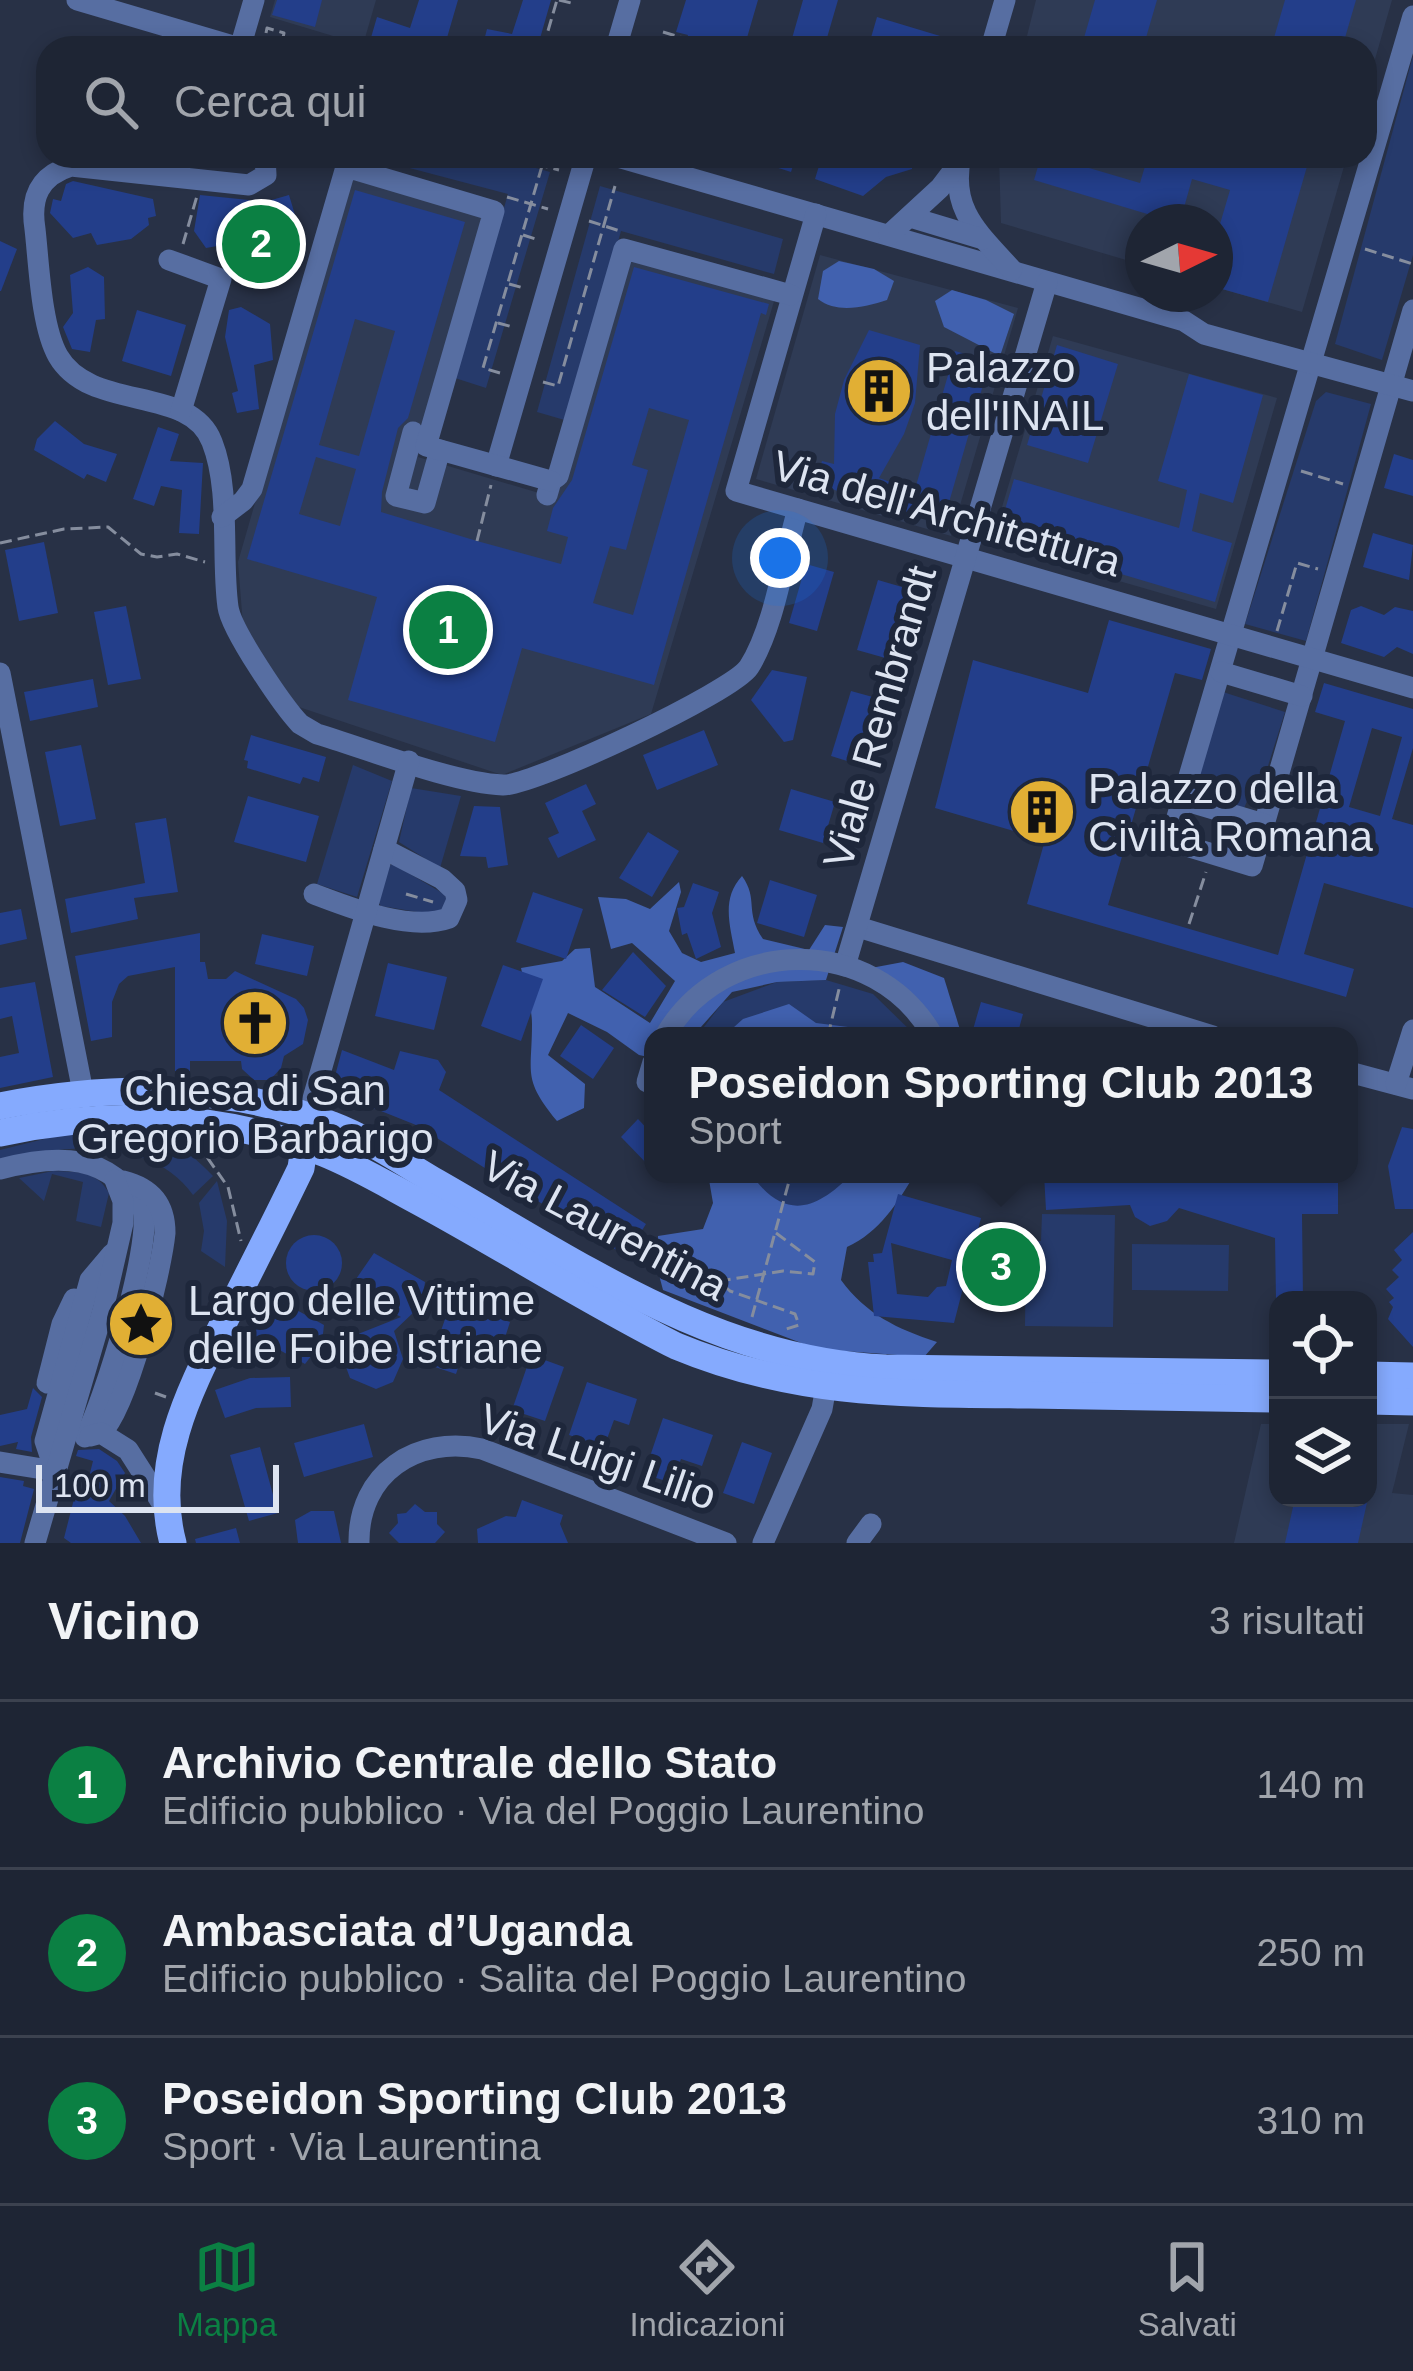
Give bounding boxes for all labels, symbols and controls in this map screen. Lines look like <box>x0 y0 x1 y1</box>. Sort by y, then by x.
search box <box>36 36 1377 168</box>
icon: search <box>78 69 144 135</box>
text: Cerca qui <box>174 76 367 127</box>
pin: 2 <box>222 199 300 289</box>
north arrow <box>1125 204 1233 312</box>
place label: Palazzo dell'INAIL <box>926 344 1104 439</box>
building icon: Palazzo dell'INAIL <box>844 356 914 426</box>
street label: Via dell'Architettura <box>767 441 1127 586</box>
your location <box>750 528 810 588</box>
street label: Viale Rembrandt <box>814 560 945 874</box>
pin: 1 <box>409 585 487 675</box>
place label: Palazzo della Civiltà Romana <box>1088 765 1373 860</box>
building icon: Palazzo della Civiltà Romana <box>1007 777 1077 847</box>
church icon: Chiesa di San Gregorio Barbarigo <box>220 988 290 1058</box>
popup <box>644 1027 1358 1183</box>
text: Poseidon Sporting Club 2013 <box>688 1057 1314 1108</box>
place label: Chiesa di San Gregorio Barbarigo <box>76 1067 434 1162</box>
text: Sport <box>688 1109 782 1152</box>
street label: Via Laurentina <box>474 1141 736 1310</box>
pin: 3 <box>962 1222 1040 1312</box>
place label: Largo delle Vittime delle Foibe Istriane <box>188 1277 543 1372</box>
place icon: Largo delle Vittime delle Foibe Istriane <box>106 1289 176 1359</box>
map controls <box>1269 1291 1377 1507</box>
button: locate <box>1269 1291 1377 1399</box>
street label: Via Luigi Lilio <box>474 1394 722 1519</box>
button: layers <box>1269 1399 1377 1507</box>
scale bar <box>36 1459 279 1512</box>
text: 100 m <box>54 1467 146 1504</box>
text: Vicino <box>48 1593 200 1650</box>
text: 3 risultati <box>1209 1599 1365 1642</box>
text: Archivio Centrale dello Stato <box>162 1737 777 1788</box>
text: 1 <box>76 1763 98 1806</box>
text: 140 m <box>1257 1763 1365 1806</box>
text: Edificio pubblico · Via del Poggio Laurentino <box>162 1789 924 1832</box>
text: Ambasciata d’Uganda <box>162 1905 632 1956</box>
text: 2 <box>76 1931 98 1974</box>
text: 250 m <box>1257 1931 1365 1974</box>
text: Edificio pubblico · Salita del Poggio Laurentino <box>162 1957 966 2000</box>
text: Poseidon Sporting Club 2013 <box>162 2073 787 2124</box>
text: 3 <box>76 2099 98 2142</box>
text: 310 m <box>1257 2099 1365 2142</box>
text: Sport · Via Laurentina <box>162 2125 541 2168</box>
tab: Mappa <box>176 2234 277 2344</box>
tab: Indicazioni <box>629 2234 785 2344</box>
tab: Salvati <box>1138 2234 1237 2344</box>

